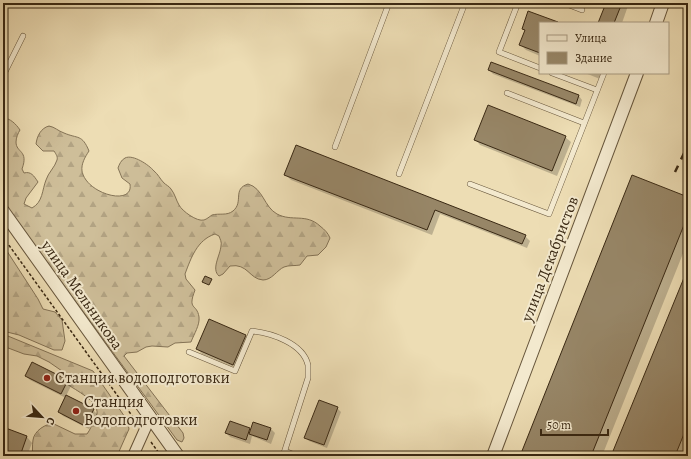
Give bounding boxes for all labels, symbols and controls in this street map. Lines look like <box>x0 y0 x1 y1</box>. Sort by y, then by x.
legend <box>539 22 669 74</box>
text: Улица <box>575 30 607 46</box>
text: Здание <box>575 50 612 66</box>
street label: улица Декабристов <box>516 193 584 326</box>
street label: улица Мельникова <box>35 235 128 355</box>
place label: Станция водоподготовки <box>55 367 230 389</box>
marker: Станция водоподготовки <box>42 373 52 383</box>
place label: Станция Водоподготовки <box>84 391 198 431</box>
north arrow <box>22 397 62 437</box>
marker: Станция Водоподготовки <box>71 406 81 416</box>
scale bar <box>541 411 608 437</box>
text: С <box>42 415 59 428</box>
text: 50 m <box>547 417 571 433</box>

